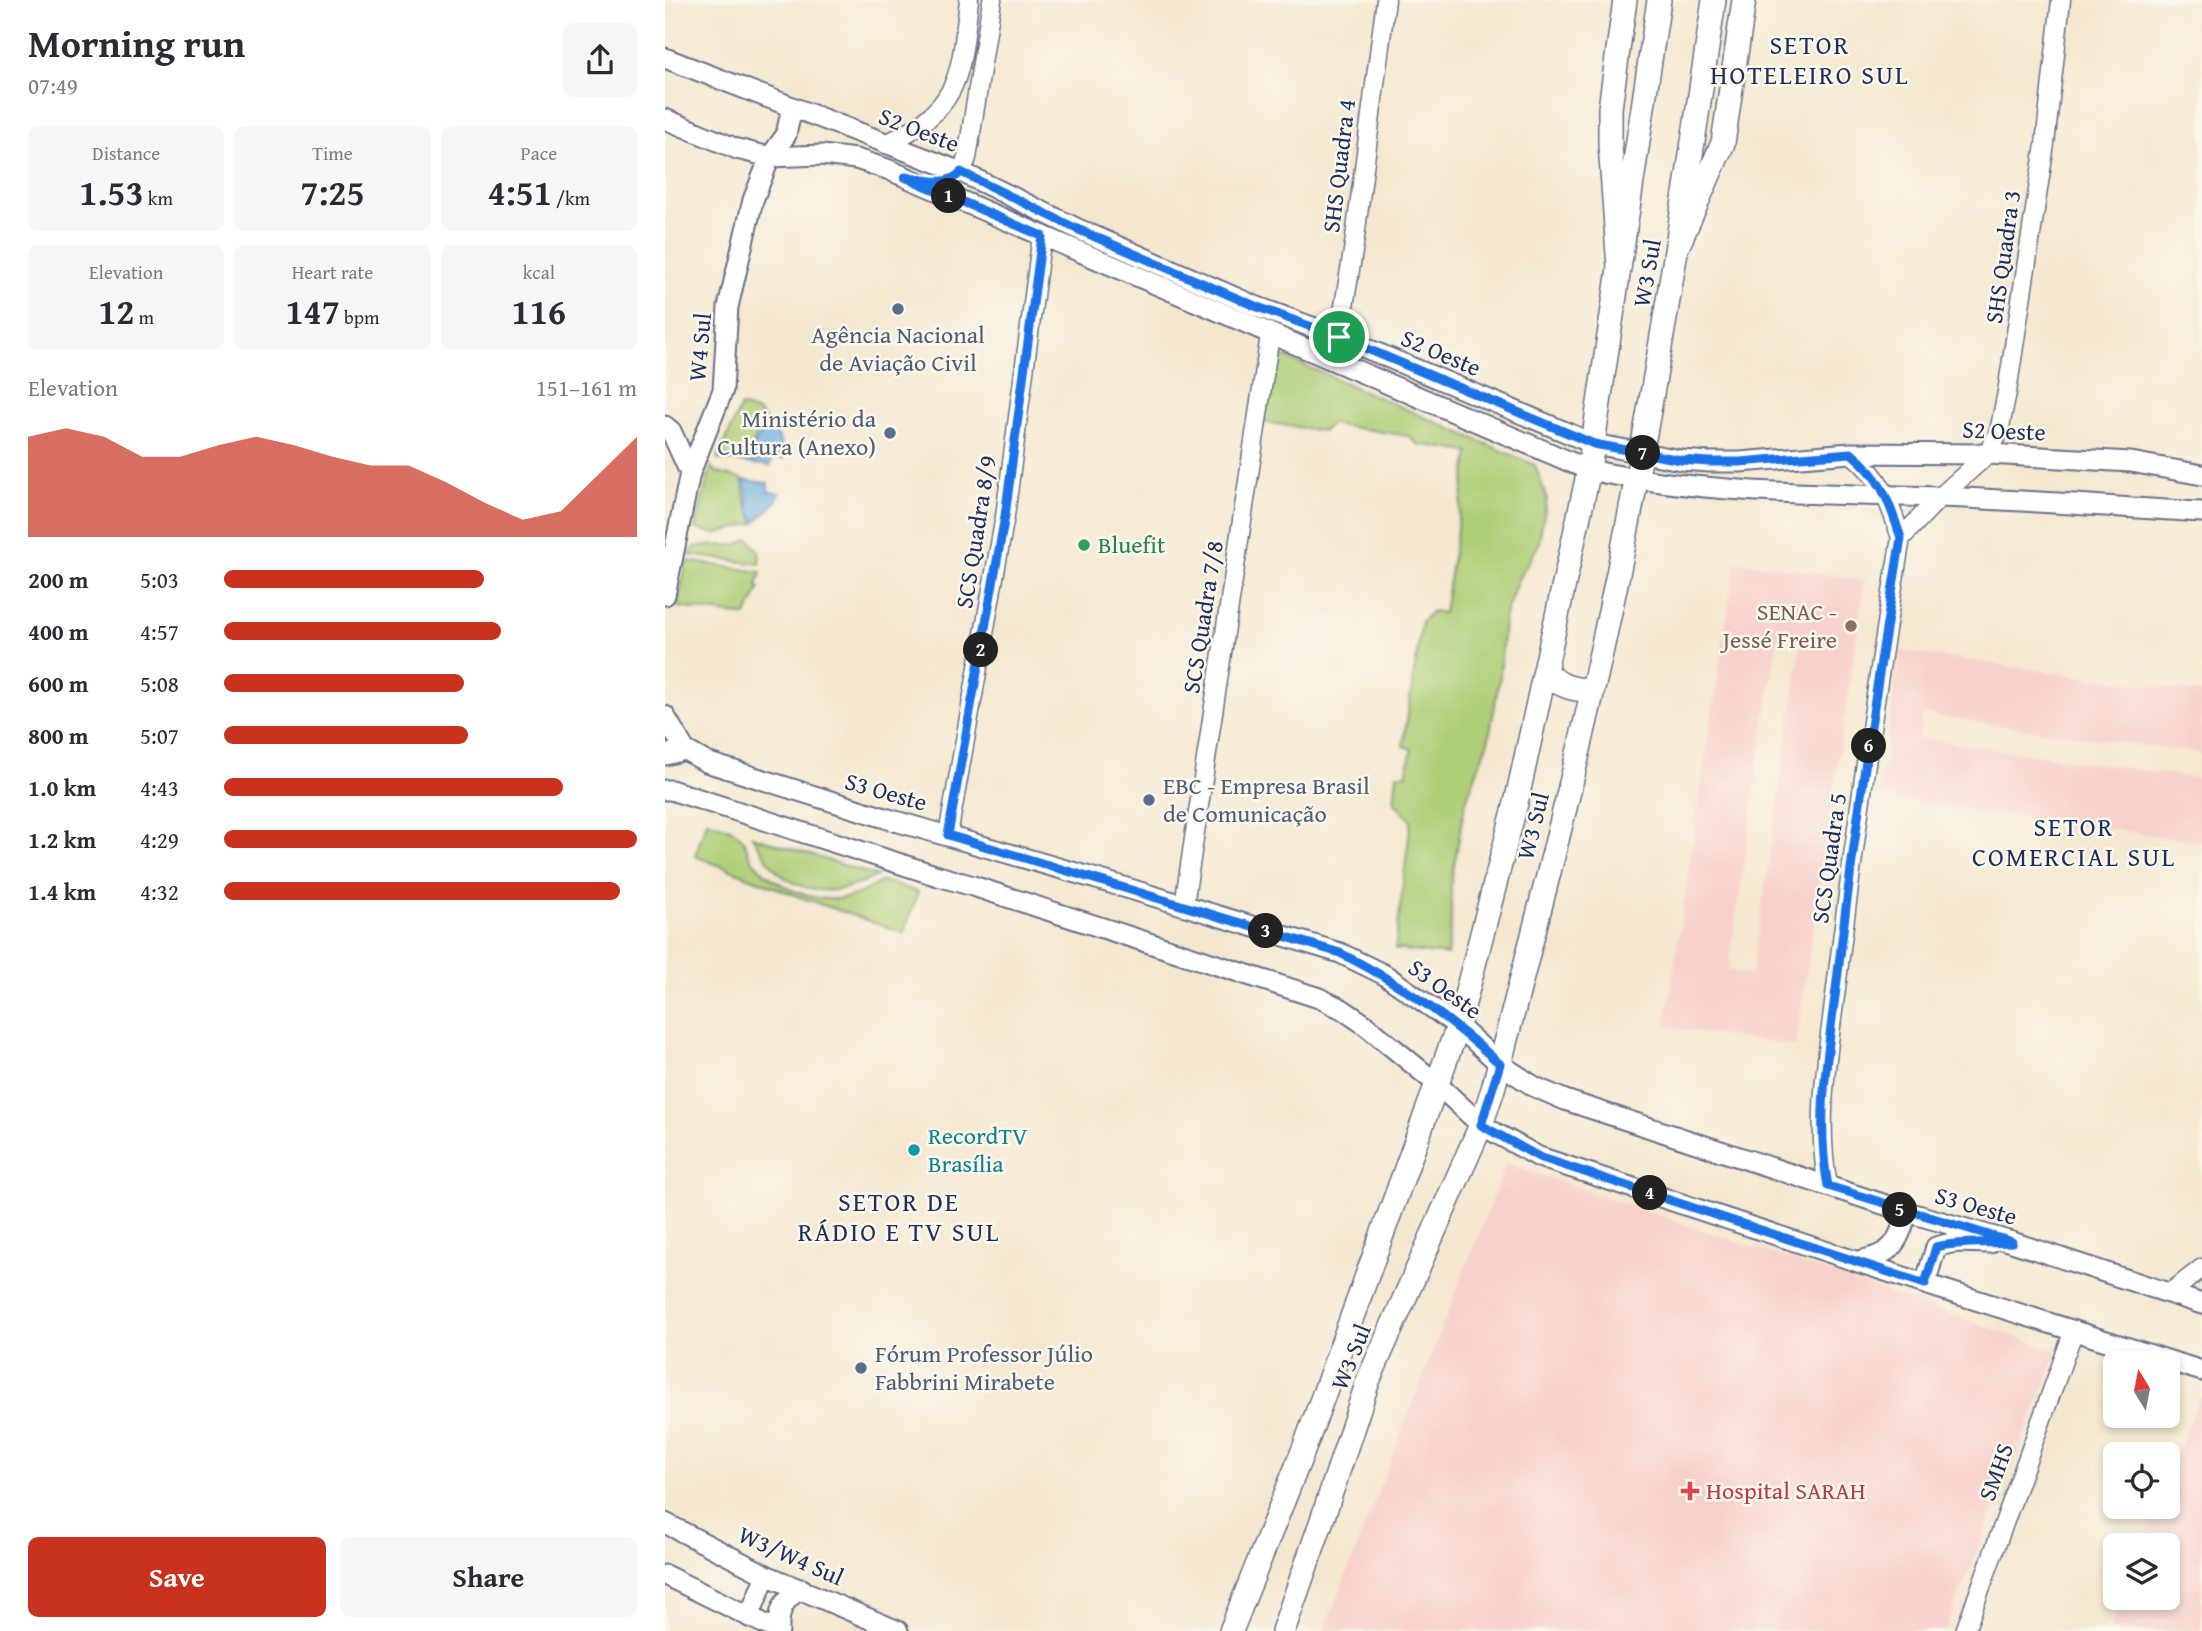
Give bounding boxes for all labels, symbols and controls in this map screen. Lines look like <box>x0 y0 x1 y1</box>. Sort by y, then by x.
text: Morning run <box>28 15 245 71</box>
button: share <box>563 23 637 97</box>
district label: SETOR HOTELEIRO SUL <box>1710 25 1910 94</box>
text: 07:49 <box>28 69 78 102</box>
street label: SHS Quadra 4 <box>1313 97 1364 235</box>
street label: S2 Oeste <box>874 98 965 161</box>
text: Distance <box>92 139 160 167</box>
text: Time <box>312 139 353 167</box>
text: Pace <box>521 139 557 167</box>
text: 1.53 <box>79 167 144 218</box>
text: 7:25 <box>300 167 365 218</box>
text: 4:51 <box>488 167 552 218</box>
pin: 1 <box>931 178 967 214</box>
text: 1 <box>944 181 953 209</box>
text: km <box>144 184 173 212</box>
text: /km <box>552 184 590 212</box>
street label: SHS Quadra 3 <box>1976 188 2029 326</box>
street label: W3 Sul <box>1623 236 1670 310</box>
text: Elevation <box>89 258 163 286</box>
text: Heart rate <box>292 258 373 286</box>
text: kcal <box>523 258 555 286</box>
text: 12 <box>98 286 134 337</box>
text: 147 <box>285 286 340 337</box>
text: 116 <box>512 286 566 337</box>
marker: Agência Nacional de Aviação Civil <box>890 301 906 317</box>
text: m <box>134 303 154 331</box>
text: bpm <box>340 303 380 331</box>
pin <box>1309 307 1369 367</box>
street label: W4 Sul <box>679 311 720 383</box>
place label: Agência Nacional de Aviação Civil <box>811 317 985 380</box>
icon: arrive <box>1320 318 1358 356</box>
street label: S2 Oeste <box>1396 320 1487 385</box>
text: Elevation <box>28 371 118 404</box>
text: 151–161 m <box>536 371 637 404</box>
place label: Ministério da Cultura (Anexo) <box>717 401 877 464</box>
street label: S2 Oeste <box>1962 412 2046 449</box>
marker: Ministério da Cultura (Anexo) <box>882 425 898 441</box>
pin: 7 <box>1625 435 1661 470</box>
text: 7 <box>1638 438 1647 466</box>
street label: SCS Quadra 8/9 <box>946 453 1005 611</box>
place label: Bluefit <box>1098 527 1166 562</box>
marker: Bluefit <box>1076 537 1092 553</box>
street label: SCS Quadra 7/8 <box>1173 538 1232 696</box>
text: 200 m <box>28 563 89 596</box>
text: 5:03 <box>140 563 179 596</box>
place label: SENAC - Jessé Freire <box>1720 594 1837 657</box>
text: 400 m <box>28 615 89 648</box>
text: 4:57 <box>140 615 179 648</box>
marker: SENAC - Jessé Freire <box>1843 618 1859 634</box>
pin: 2 <box>963 632 999 668</box>
text: 2 <box>976 635 985 663</box>
text: 600 m <box>28 667 89 700</box>
text: 5:08 <box>140 667 179 700</box>
text: 800 m <box>28 719 89 752</box>
text: 5:07 <box>140 719 179 752</box>
pin: 6 <box>1851 728 1887 764</box>
text: 6 <box>1864 731 1873 759</box>
street label: S3 Oeste <box>841 763 931 820</box>
place label: EBC - Empresa Brasil de Comunicação <box>1163 768 1370 831</box>
text: 1.0 km <box>28 771 96 804</box>
text: 4:43 <box>140 771 179 804</box>
street label: W3 Sul <box>1507 788 1558 863</box>
street label: SCS Quadra 5 <box>1802 790 1855 925</box>
marker: EBC - Empresa Brasil de Comunicação <box>1141 792 1157 808</box>
district label: SETOR COMERCIAL SUL <box>1972 807 2176 876</box>
text: 1.2 km <box>28 823 96 856</box>
text: 4:29 <box>140 823 179 856</box>
text: 1.4 km <box>28 875 96 908</box>
text: 4:32 <box>140 875 179 908</box>
pin: 3 <box>1249 914 1283 948</box>
text: 3 <box>1261 916 1270 944</box>
street label: S3 Oeste <box>1401 950 1489 1027</box>
place label: RecordTV Brasília <box>928 1118 1028 1181</box>
marker: RecordTV Brasília <box>906 1142 922 1158</box>
pin: 4 <box>1633 1176 1667 1210</box>
street label: S3 Oeste <box>1931 1177 2021 1234</box>
text: 4 <box>1645 1178 1654 1206</box>
district label: SETOR DE RÁDIO E TV SUL <box>798 1182 1000 1251</box>
pin: 5 <box>1883 1192 1917 1228</box>
text: 5 <box>1895 1195 1904 1223</box>
street label: W3 Sul <box>1321 1318 1380 1395</box>
place label: Fórum Professor Júlio Fabbrini Mirabete <box>875 1336 1093 1399</box>
north arrow <box>2103 1351 2181 1428</box>
map controls <box>2103 1351 2180 1610</box>
marker: Fórum Professor Júlio Fabbrini Mirabete <box>853 1360 869 1376</box>
street label: SMHS <box>1969 1438 2022 1506</box>
button: locate <box>2103 1442 2180 1519</box>
place label: Hospital SARAH <box>1706 1473 1866 1508</box>
marker: Hospital SARAH <box>1680 1481 1700 1501</box>
street label: W3/W4 Sul <box>733 1517 850 1594</box>
button: layers <box>2103 1533 2180 1610</box>
button: Save <box>28 1537 326 1617</box>
button: Share <box>340 1537 637 1617</box>

